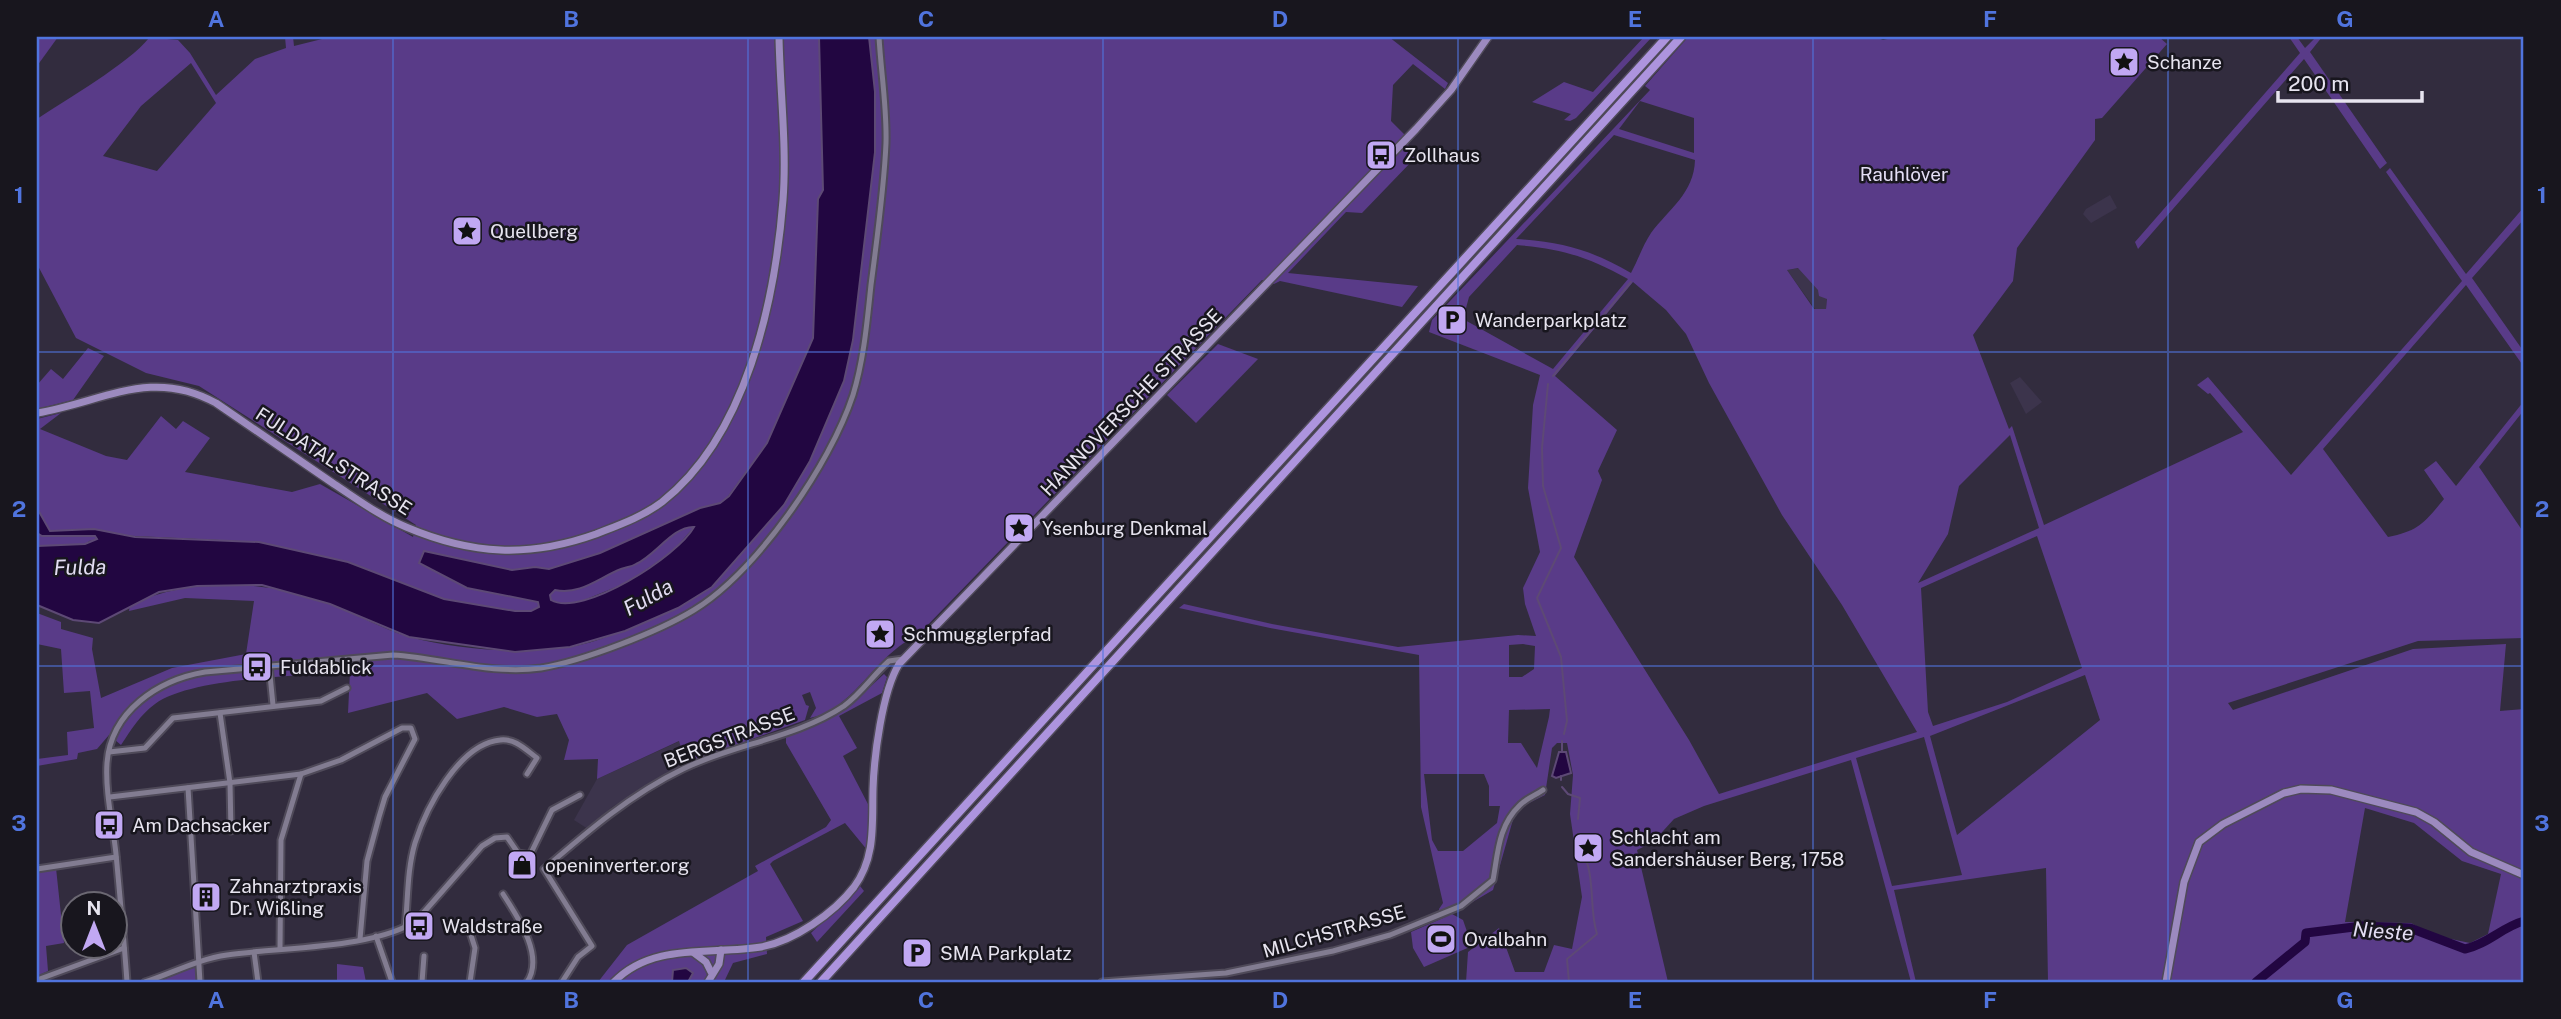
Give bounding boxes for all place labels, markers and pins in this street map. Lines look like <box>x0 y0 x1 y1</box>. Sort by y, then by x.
place icon: Schanze <box>2107 45 2141 79</box>
place label: Schanze <box>2147 51 2222 73</box>
bus stop icon: Zollhaus <box>1364 138 1398 172</box>
place label: Zollhaus <box>1404 144 1480 166</box>
place icon: Quellberg <box>450 214 484 248</box>
place label: Quellberg <box>490 220 578 242</box>
parking icon: Wanderparkplatz <box>1435 303 1469 337</box>
place label: Wanderparkplatz <box>1475 309 1627 331</box>
place icon: Ysenburg Denkmal <box>1002 511 1036 545</box>
place label: Ysenburg Denkmal <box>1042 517 1208 539</box>
place icon: Schmugglerpfad <box>863 617 897 651</box>
place label: Schmugglerpfad <box>903 623 1052 645</box>
bus stop icon: Fuldablick <box>240 650 274 684</box>
place label: Fuldablick <box>280 656 372 678</box>
bus stop icon: Am Dachsacker <box>92 808 126 842</box>
place label: Am Dachsacker <box>132 814 270 836</box>
place label: Schlacht am Sandershäuser Berg, 1758 <box>1611 826 1844 870</box>
place icon: Schlacht am Sandershäuser Berg, 1758 <box>1571 831 1605 865</box>
shop icon: openinverter.org <box>505 848 539 882</box>
place label: openinverter.org <box>545 854 690 876</box>
place label: Zahnarztpraxis Dr. Wißling <box>229 875 362 919</box>
building icon: Zahnarztpraxis Dr. Wißling <box>189 880 223 914</box>
bus stop icon: Waldstraße <box>402 909 436 943</box>
place label: Waldstraße <box>442 915 543 937</box>
sports icon: Ovalbahn <box>1424 922 1458 956</box>
place label: Ovalbahn <box>1464 928 1547 950</box>
parking icon: SMA Parkplatz <box>900 936 934 970</box>
place label: SMA Parkplatz <box>940 942 1072 964</box>

